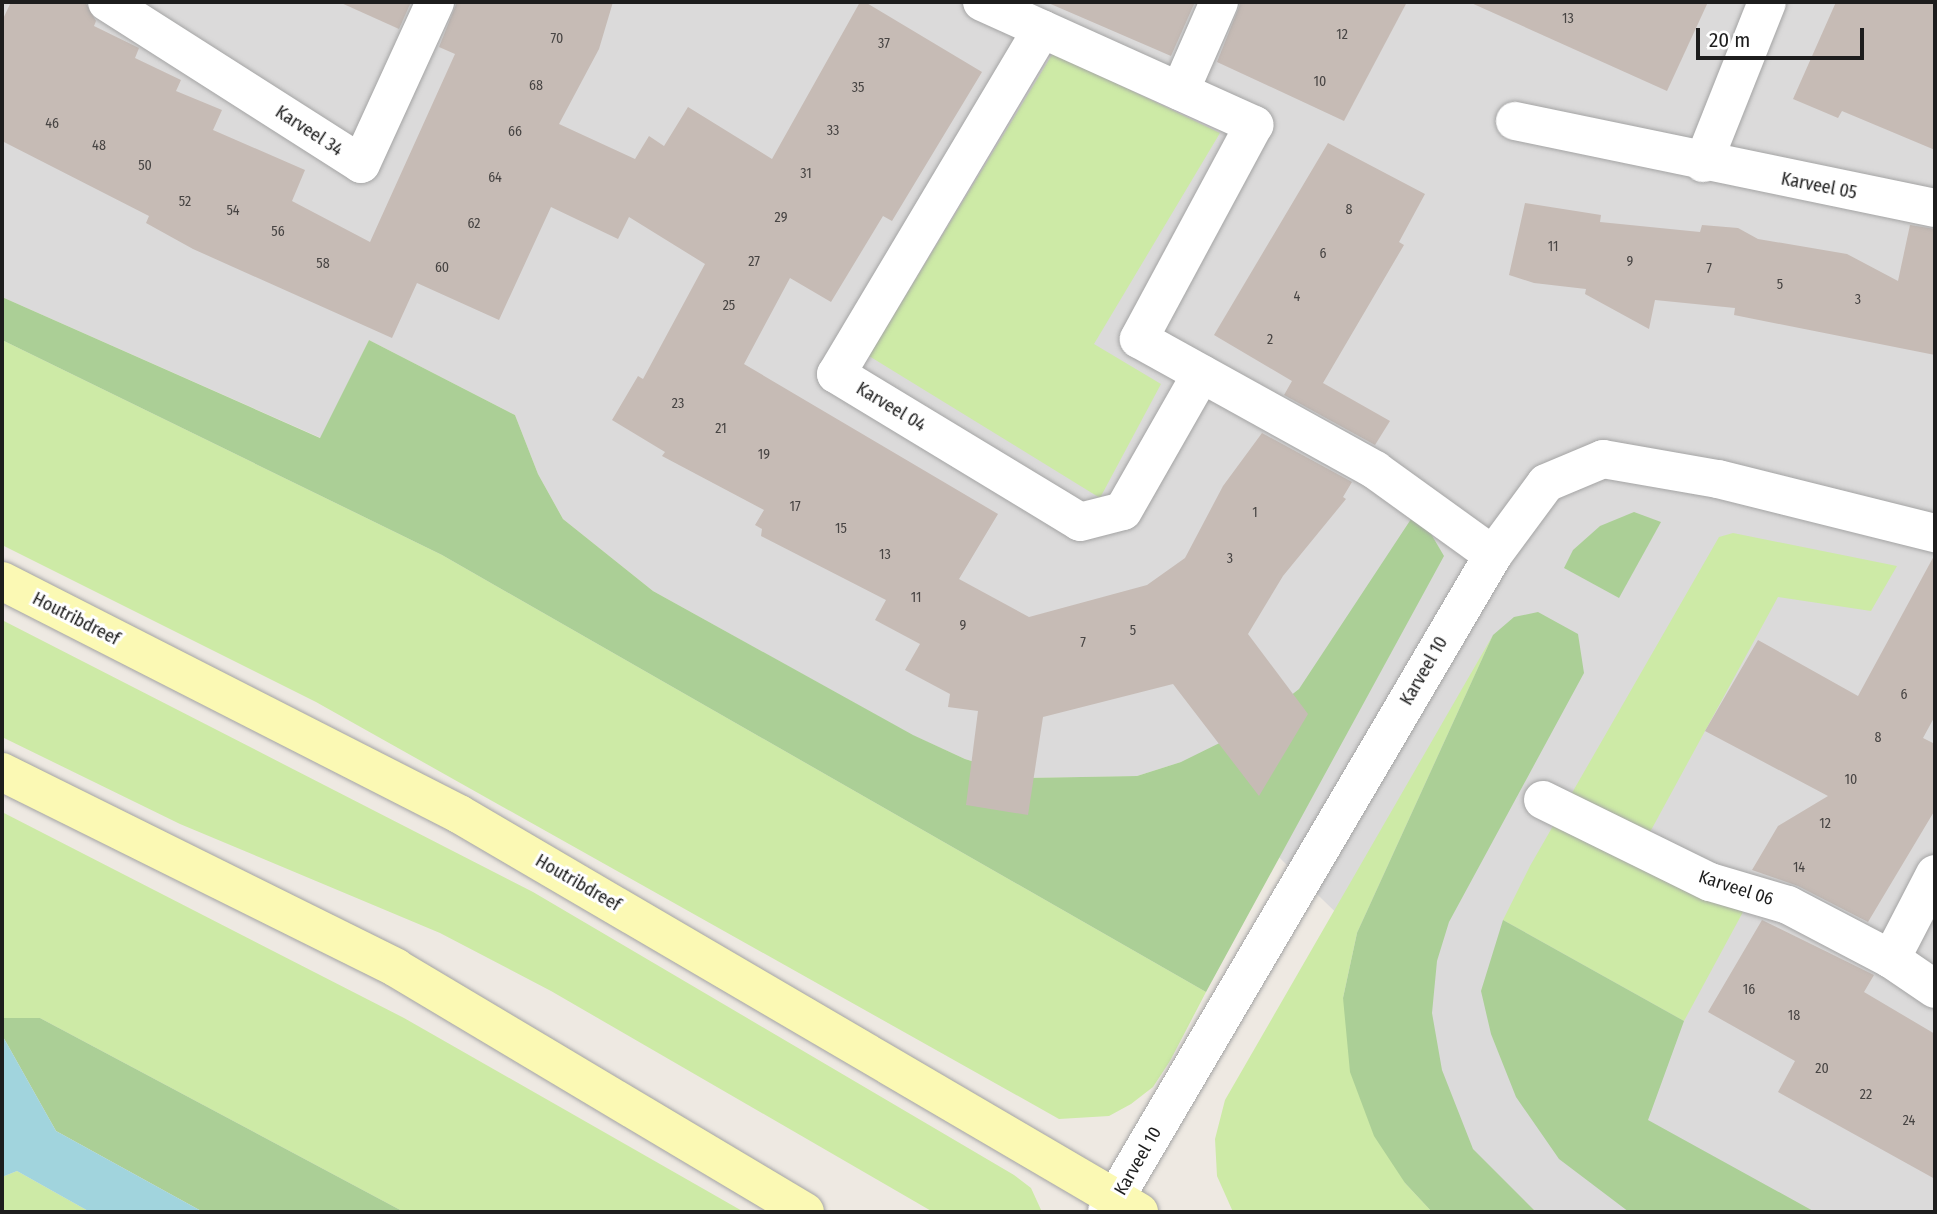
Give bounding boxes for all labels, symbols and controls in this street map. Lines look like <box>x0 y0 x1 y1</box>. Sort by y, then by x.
house number: 13 <box>1562 11 1574 27</box>
scale bar <box>1699 14 1867 58</box>
house number: 12 <box>1336 27 1348 43</box>
text: 20 m <box>1709 27 1750 53</box>
house number: 70 <box>551 31 563 47</box>
house number: 37 <box>878 36 890 52</box>
house number: 10 <box>1314 74 1326 90</box>
house number: 68 <box>529 78 543 94</box>
house number: 35 <box>852 80 864 96</box>
street label: Karveel 34 <box>271 101 347 161</box>
house number: 46 <box>45 116 59 132</box>
house number: 33 <box>827 123 839 139</box>
house number: 66 <box>508 124 522 140</box>
house number: 48 <box>92 138 106 154</box>
house number: 50 <box>138 158 152 174</box>
house number: 31 <box>800 166 812 182</box>
street label: Karveel 05 <box>1779 168 1859 204</box>
house number: 64 <box>488 170 502 186</box>
house number: 52 <box>179 194 191 210</box>
house number: 8 <box>1346 202 1352 218</box>
house number: 54 <box>226 203 240 219</box>
house number: 29 <box>775 210 787 226</box>
house number: 62 <box>468 216 480 232</box>
house number: 56 <box>271 224 285 240</box>
house number: 11 <box>1548 239 1558 255</box>
house number: 6 <box>1320 246 1326 262</box>
house number: 27 <box>748 254 760 270</box>
house number: 9 <box>1627 254 1633 270</box>
house number: 58 <box>316 256 330 272</box>
house number: 60 <box>435 260 449 276</box>
house number: 7 <box>1706 261 1712 277</box>
house number: 5 <box>1777 277 1783 293</box>
house number: 4 <box>1294 289 1300 305</box>
house number: 3 <box>1855 292 1861 308</box>
house number: 25 <box>723 298 735 314</box>
house number: 2 <box>1267 332 1273 348</box>
street label: Karveel 04 <box>852 378 930 436</box>
house number: 23 <box>672 396 684 412</box>
house number: 21 <box>715 421 727 437</box>
house number: 19 <box>758 447 770 463</box>
house number: 17 <box>789 499 801 515</box>
house number: 1 <box>1252 505 1258 521</box>
house number: 15 <box>835 521 847 537</box>
house number: 13 <box>879 547 891 563</box>
house number: 3 <box>1227 551 1233 567</box>
street label: Houtribdreef <box>29 588 123 650</box>
house number: 11 <box>911 590 921 606</box>
house number: 9 <box>960 618 966 634</box>
house number: 5 <box>1130 623 1136 639</box>
street label: Karveel 10 <box>1396 633 1452 709</box>
house number: 7 <box>1080 635 1086 651</box>
house number: 6 <box>1901 687 1907 703</box>
house number: 8 <box>1875 730 1881 746</box>
house number: 10 <box>1845 772 1857 788</box>
house number: 12 <box>1819 816 1831 832</box>
street label: Houtribdreef <box>532 850 624 916</box>
house number: 14 <box>1793 860 1805 876</box>
street label: Karveel 06 <box>1696 866 1776 910</box>
house number: 16 <box>1743 982 1755 998</box>
house number: 18 <box>1788 1008 1800 1024</box>
house number: 20 <box>1815 1061 1829 1077</box>
house number: 22 <box>1860 1087 1872 1103</box>
house number: 24 <box>1903 1113 1915 1129</box>
street label: Karveel 10 <box>1110 1123 1166 1199</box>

